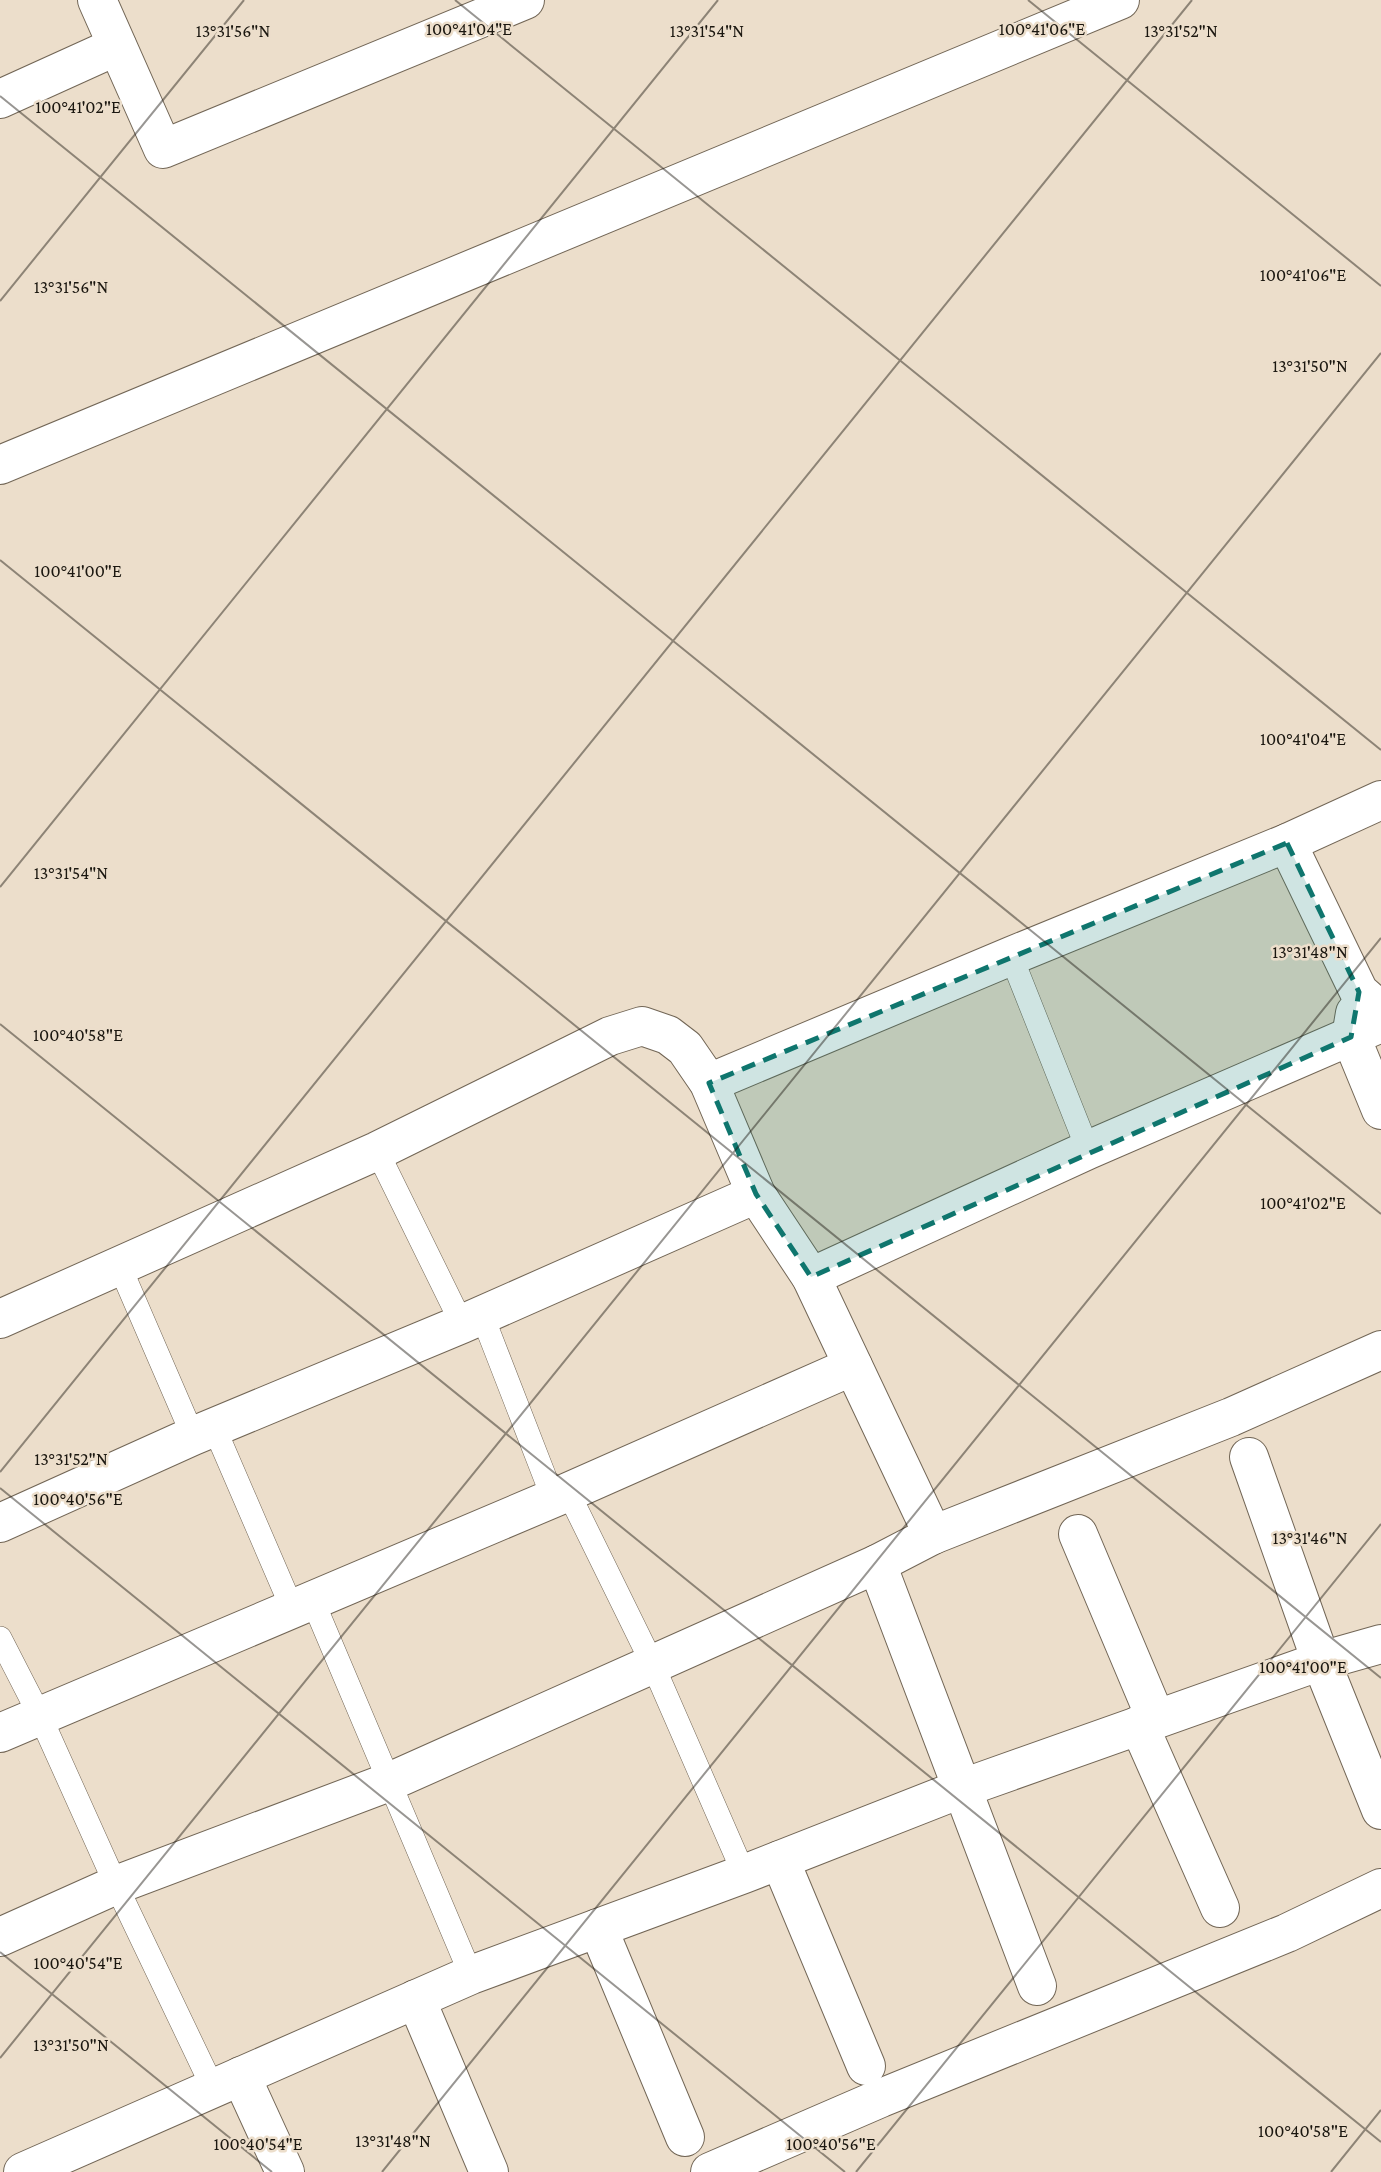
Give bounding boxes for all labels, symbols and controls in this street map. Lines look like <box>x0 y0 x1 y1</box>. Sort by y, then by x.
text: 100°41'04"E <box>426 19 512 39</box>
text: 100°41'06"E <box>999 19 1085 39</box>
text: 13°31'56"N <box>196 21 270 41</box>
text: 13°31'54"N <box>670 21 744 41</box>
text: 13°31'52"N <box>1144 21 1218 41</box>
text: 100°41'02"E <box>35 97 121 117</box>
text: 100°41'06"E <box>1260 265 1346 285</box>
text: 13°31'56"N <box>34 277 108 297</box>
text: 13°31'50"N <box>1272 356 1348 376</box>
text: 100°41'00"E <box>34 561 122 581</box>
text: 100°41'04"E <box>1260 729 1346 749</box>
text: 13°31'54"N <box>34 863 108 883</box>
text: 13°31'48"N <box>1272 942 1348 962</box>
text: 100°40'58"E <box>33 1025 123 1045</box>
text: 100°41'02"E <box>1260 1193 1346 1213</box>
text: 13°31'52"N <box>34 1449 108 1469</box>
text: 100°40'56"E <box>33 1489 123 1509</box>
text: 13°31'46"N <box>1272 1528 1348 1548</box>
text: 100°41'00"E <box>1259 1657 1347 1677</box>
text: 100°40'54"E <box>33 1953 123 1973</box>
text: 13°31'50"N <box>33 2035 109 2055</box>
text: 100°40'58"E <box>1258 2121 1348 2141</box>
text: 13°31'48"N <box>355 2131 431 2151</box>
text: 100°40'54"E <box>213 2134 303 2154</box>
text: 100°40'56"E <box>786 2134 876 2154</box>

